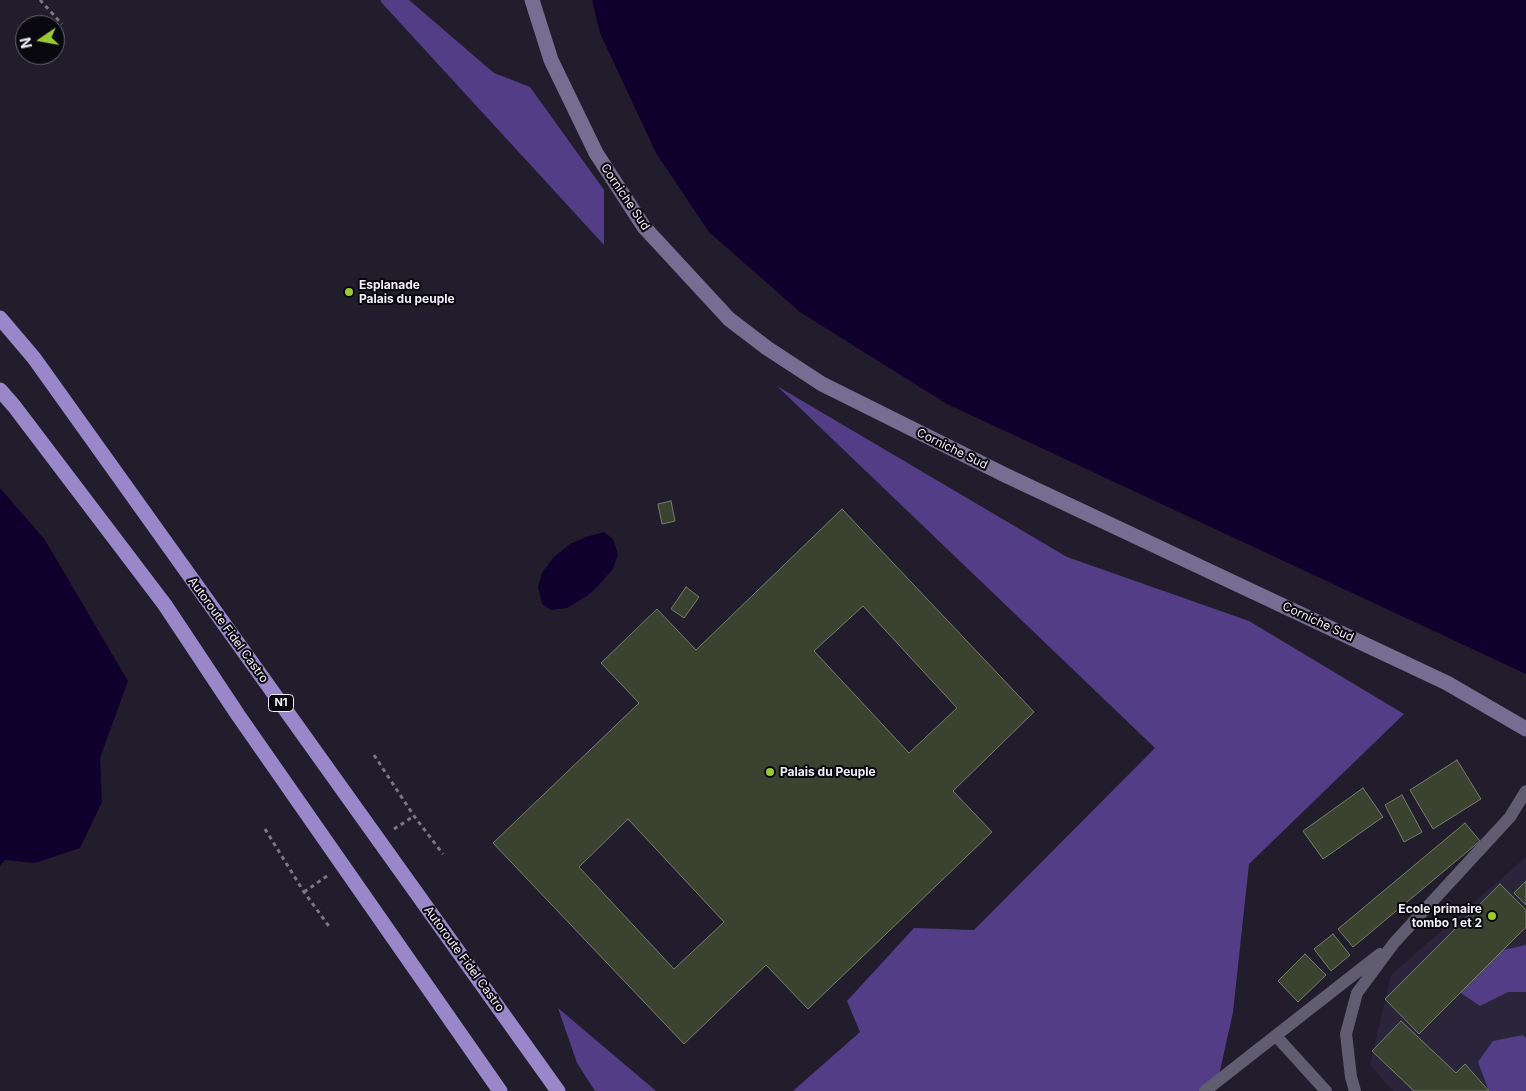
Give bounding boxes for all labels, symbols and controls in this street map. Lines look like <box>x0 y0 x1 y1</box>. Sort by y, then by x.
north arrow <box>15 15 65 65</box>
text: N <box>16 36 35 50</box>
street label: Corniche Sud <box>597 161 653 233</box>
place label: Esplanade Palais du peuple <box>359 278 455 306</box>
marker: Esplanade Palais du peuple <box>343 286 355 298</box>
street label: Corniche Sud <box>914 426 990 472</box>
street label: Autoroute Fidel Castro <box>185 574 271 686</box>
street label: Corniche Sud <box>1280 599 1356 645</box>
road number: N1 <box>268 694 294 711</box>
place label: Palais du Peuple <box>780 765 876 779</box>
marker: Palais du Peuple <box>764 766 776 778</box>
place label: Ecole primaire tombo 1 et 2 <box>1398 902 1482 930</box>
street label: Autoroute Fidel Castro <box>421 903 507 1015</box>
marker: Ecole primaire tombo 1 et 2 <box>1486 910 1498 922</box>

